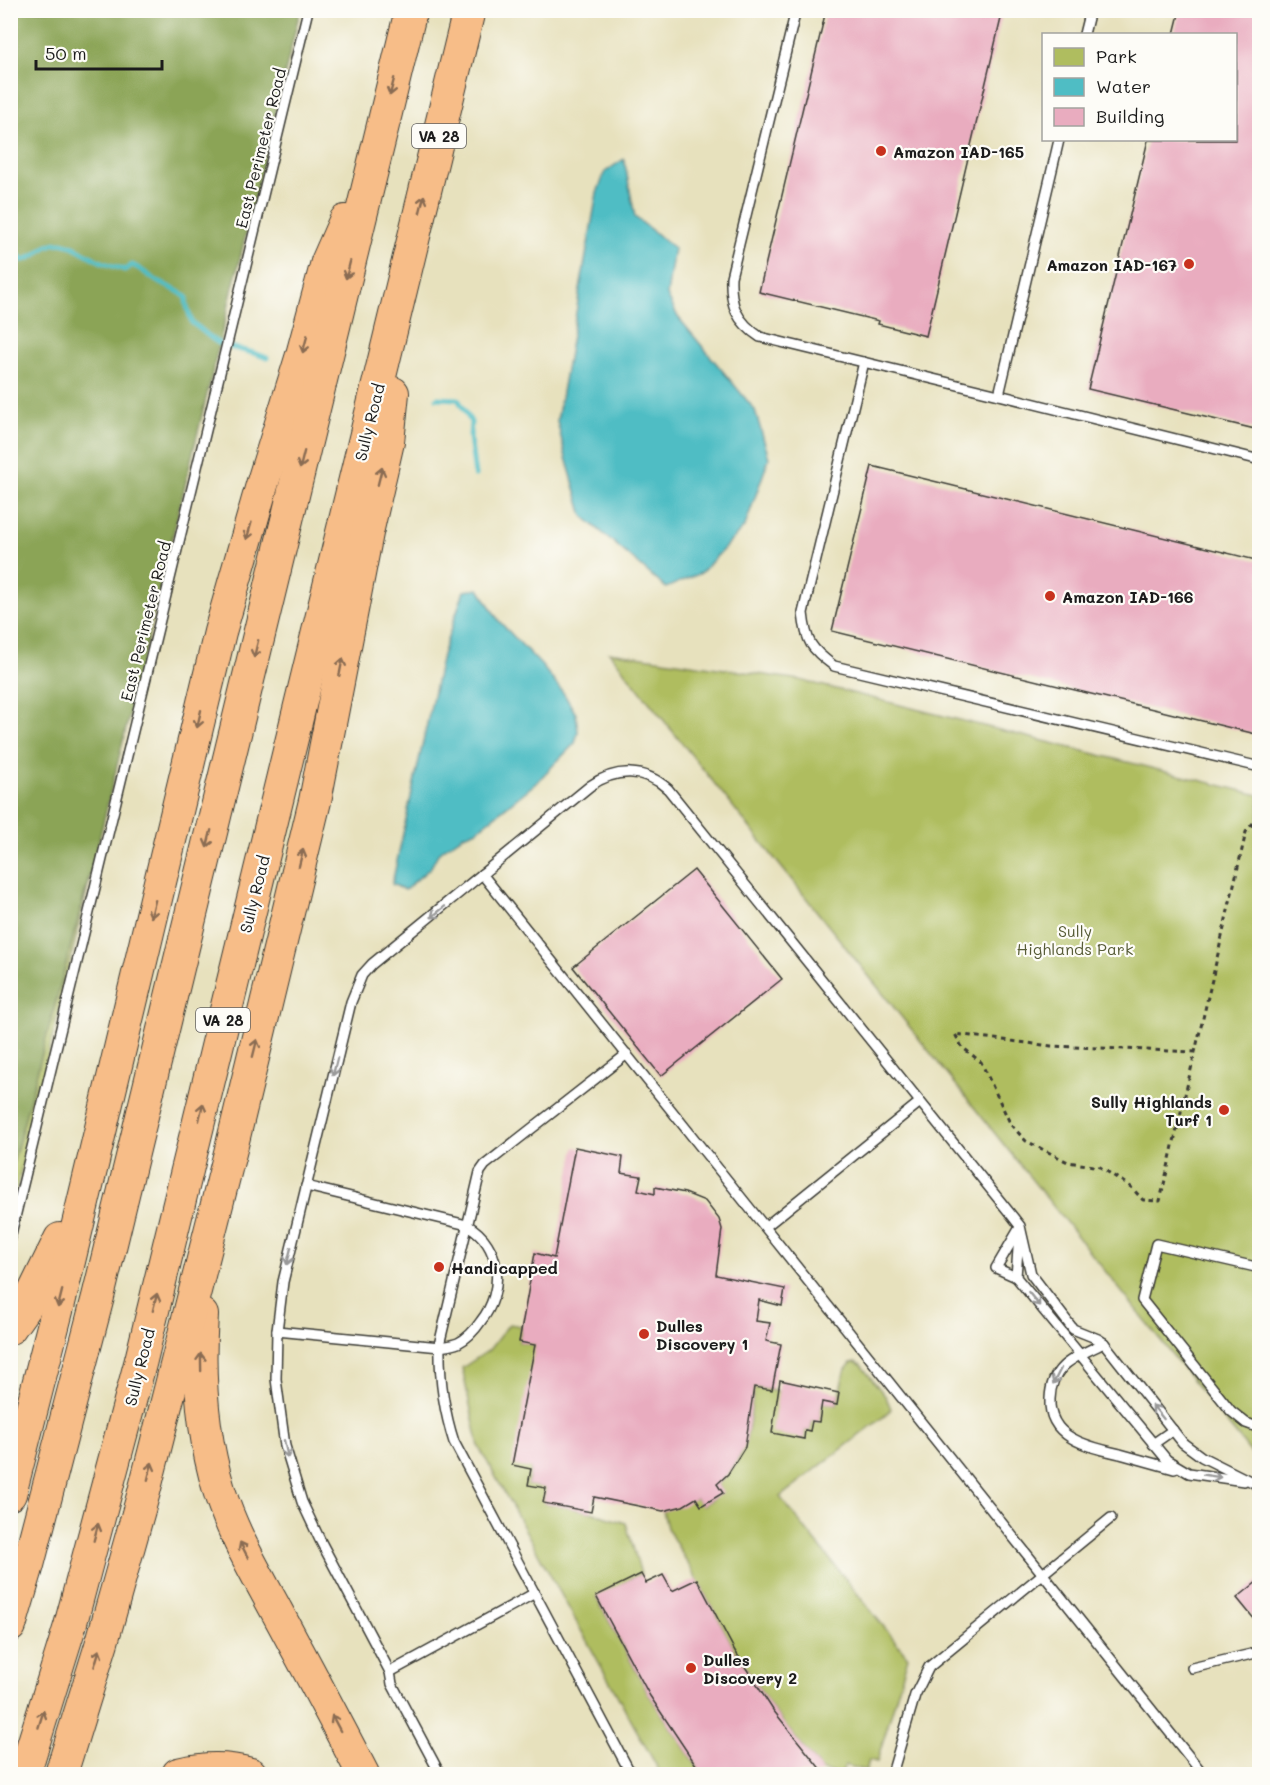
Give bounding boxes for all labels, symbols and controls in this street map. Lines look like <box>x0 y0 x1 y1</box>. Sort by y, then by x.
scale bar <box>36 33 162 71</box>
legend <box>1042 33 1237 141</box>
text: 50 m <box>45 41 87 65</box>
text: Park <box>1096 44 1137 68</box>
street label: East Perimeter Road <box>230 66 290 230</box>
text: Water <box>1096 74 1151 98</box>
one-way arrow <box>386 77 398 96</box>
text: Building <box>1096 104 1164 128</box>
road number: VA 28 <box>412 124 466 148</box>
place label: Amazon IAD-165 <box>893 141 1024 162</box>
marker: Amazon IAD-165 <box>874 144 888 158</box>
one-way arrow <box>417 195 429 214</box>
place label: Amazon IAD-167 <box>1046 254 1177 275</box>
marker: Amazon IAD-167 <box>1182 257 1196 271</box>
one-way arrow <box>341 261 353 280</box>
one-way arrow <box>299 334 311 353</box>
street label: Sully Road <box>349 381 389 463</box>
one-way arrow <box>295 450 307 469</box>
one-way arrow <box>374 467 386 486</box>
one-way arrow <box>243 521 254 540</box>
street label: East Perimeter Road <box>115 539 175 703</box>
place label: Amazon IAD-166 <box>1062 586 1194 607</box>
marker: Amazon IAD-166 <box>1043 589 1057 603</box>
one-way arrow <box>249 639 261 658</box>
one-way arrow <box>336 658 347 678</box>
one-way arrow <box>193 710 205 729</box>
one-way arrow <box>203 829 215 848</box>
one-way arrow <box>296 849 308 868</box>
street label: Sully Road <box>234 853 274 935</box>
one-way arrow <box>147 900 159 919</box>
one-way arrow <box>430 905 446 918</box>
park label: Sully Highlands Park <box>1017 920 1133 959</box>
road number: VA 28 <box>196 1008 250 1032</box>
one-way arrow <box>250 1038 262 1057</box>
one-way arrow <box>328 1057 340 1076</box>
place label: Sully Highlands Turf 1 <box>1091 1091 1212 1130</box>
one-way arrow <box>195 1103 207 1122</box>
marker: Sully Highlands Turf 1 <box>1217 1103 1231 1117</box>
one-way arrow <box>283 1247 295 1266</box>
place label: Handicapped <box>451 1257 558 1278</box>
marker: Handicapped <box>432 1260 446 1274</box>
one-way arrow <box>53 1289 65 1308</box>
one-way arrow <box>1027 1291 1041 1306</box>
one-way arrow <box>149 1293 161 1312</box>
place label: Dulles Discovery 1 <box>656 1315 748 1354</box>
street label: Sully Road <box>119 1326 159 1408</box>
marker: Dulles Discovery 1 <box>637 1327 651 1341</box>
one-way arrow <box>195 1353 207 1373</box>
one-way arrow <box>1051 1366 1062 1384</box>
one-way arrow <box>1152 1404 1165 1420</box>
one-way arrow <box>281 1439 292 1458</box>
one-way arrow <box>144 1462 156 1481</box>
one-way arrow <box>1202 1471 1222 1482</box>
one-way arrow <box>91 1522 103 1541</box>
one-way arrow <box>238 1542 250 1560</box>
one-way arrow <box>92 1649 103 1668</box>
place label: Dulles Discovery 2 <box>703 1649 797 1688</box>
marker: Dulles Discovery 2 <box>684 1661 698 1675</box>
one-way arrow <box>37 1710 48 1729</box>
one-way arrow <box>330 1714 341 1732</box>

